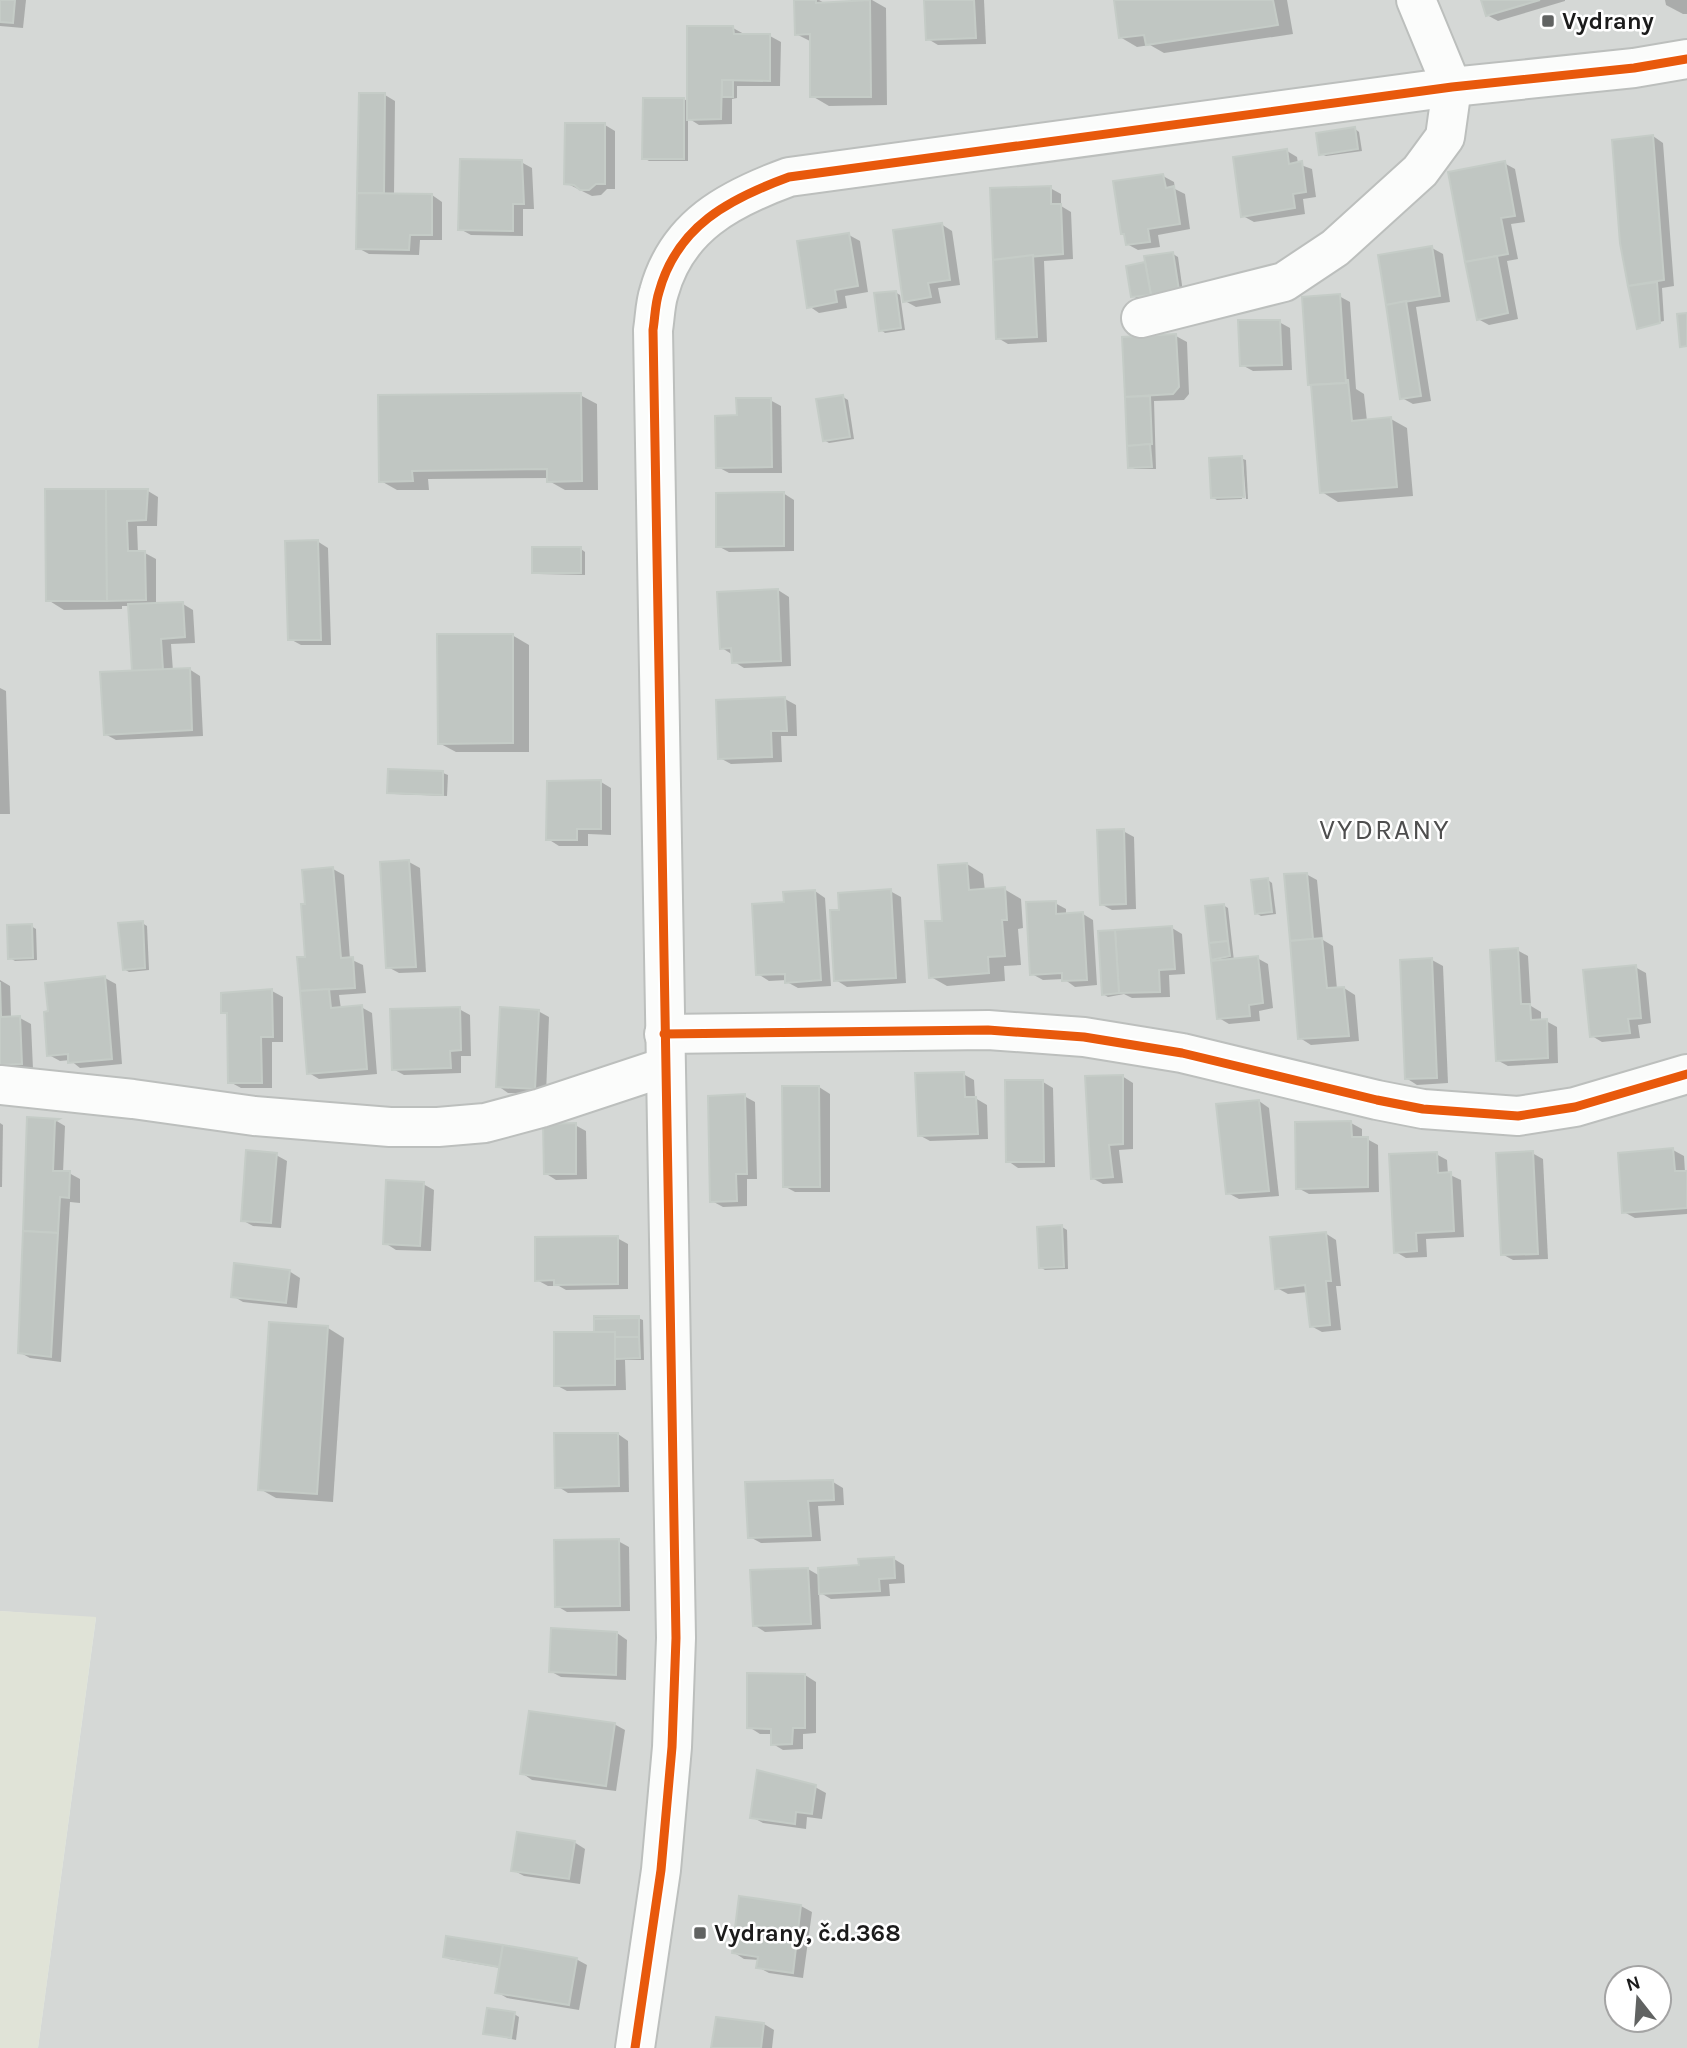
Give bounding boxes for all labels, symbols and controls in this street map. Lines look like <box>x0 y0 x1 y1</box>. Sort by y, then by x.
place label: Vydrany <box>1562 7 1654 35</box>
marker: Vydrany <box>1540 13 1556 29</box>
district label: VYDRANY <box>1319 813 1451 846</box>
place label: Vydrany, č.d.368 <box>714 1919 901 1947</box>
marker: Vydrany, č.d.368 <box>692 1925 708 1941</box>
north arrow <box>1603 1964 1673 2034</box>
text: N <box>1624 1971 1643 1996</box>

